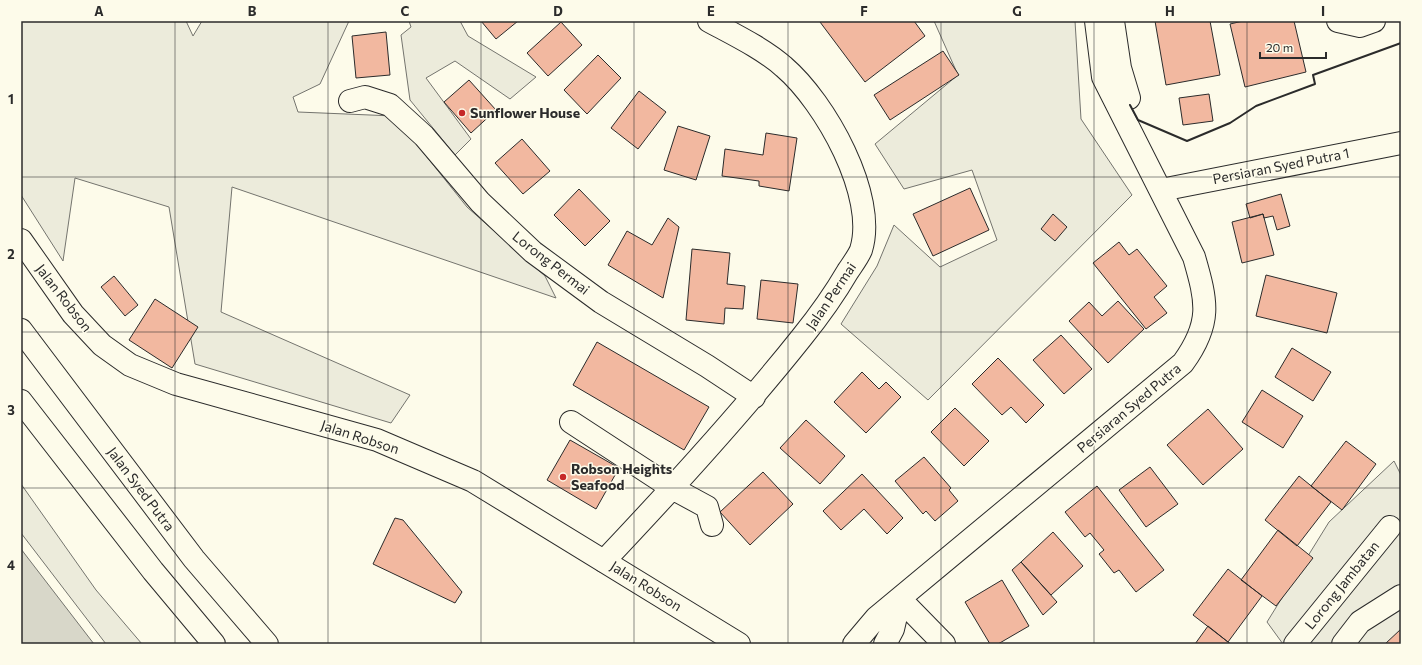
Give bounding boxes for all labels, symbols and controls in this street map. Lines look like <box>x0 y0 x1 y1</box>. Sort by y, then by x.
text: A <box>94 3 104 19</box>
text: B <box>248 3 257 19</box>
text: C <box>401 3 410 19</box>
text: D <box>553 3 563 19</box>
text: E <box>707 3 715 19</box>
text: F <box>860 3 868 19</box>
text: G <box>1012 3 1022 19</box>
text: H <box>1165 3 1175 19</box>
text: I <box>1321 3 1325 19</box>
scale bar <box>1260 34 1326 60</box>
text: 20 m <box>1266 40 1293 54</box>
text: 1 <box>8 91 14 107</box>
place label: Sunflower House <box>470 104 580 121</box>
marker: Sunflower House <box>457 108 467 118</box>
street label: Persiaran Syed Putra 1 <box>1211 144 1351 187</box>
street label: Lorong Permai <box>509 227 593 298</box>
text: 2 <box>7 246 15 262</box>
street label: Jalan Permai <box>802 259 859 333</box>
street label: Jalan Robson <box>33 260 96 335</box>
street label: Persiaran Syed Putra <box>1073 359 1184 456</box>
text: 3 <box>7 402 15 418</box>
street label: Jalan Robson <box>319 416 401 457</box>
street label: Jalan Syed Putra <box>104 443 179 534</box>
place label: Robson Heights Seafood <box>571 460 673 493</box>
marker: Robson Heights Seafood <box>558 472 568 482</box>
street label: Lorong Jambatan <box>1301 537 1382 632</box>
text: 4 <box>7 557 15 573</box>
street label: Jalan Robson <box>607 557 685 614</box>

